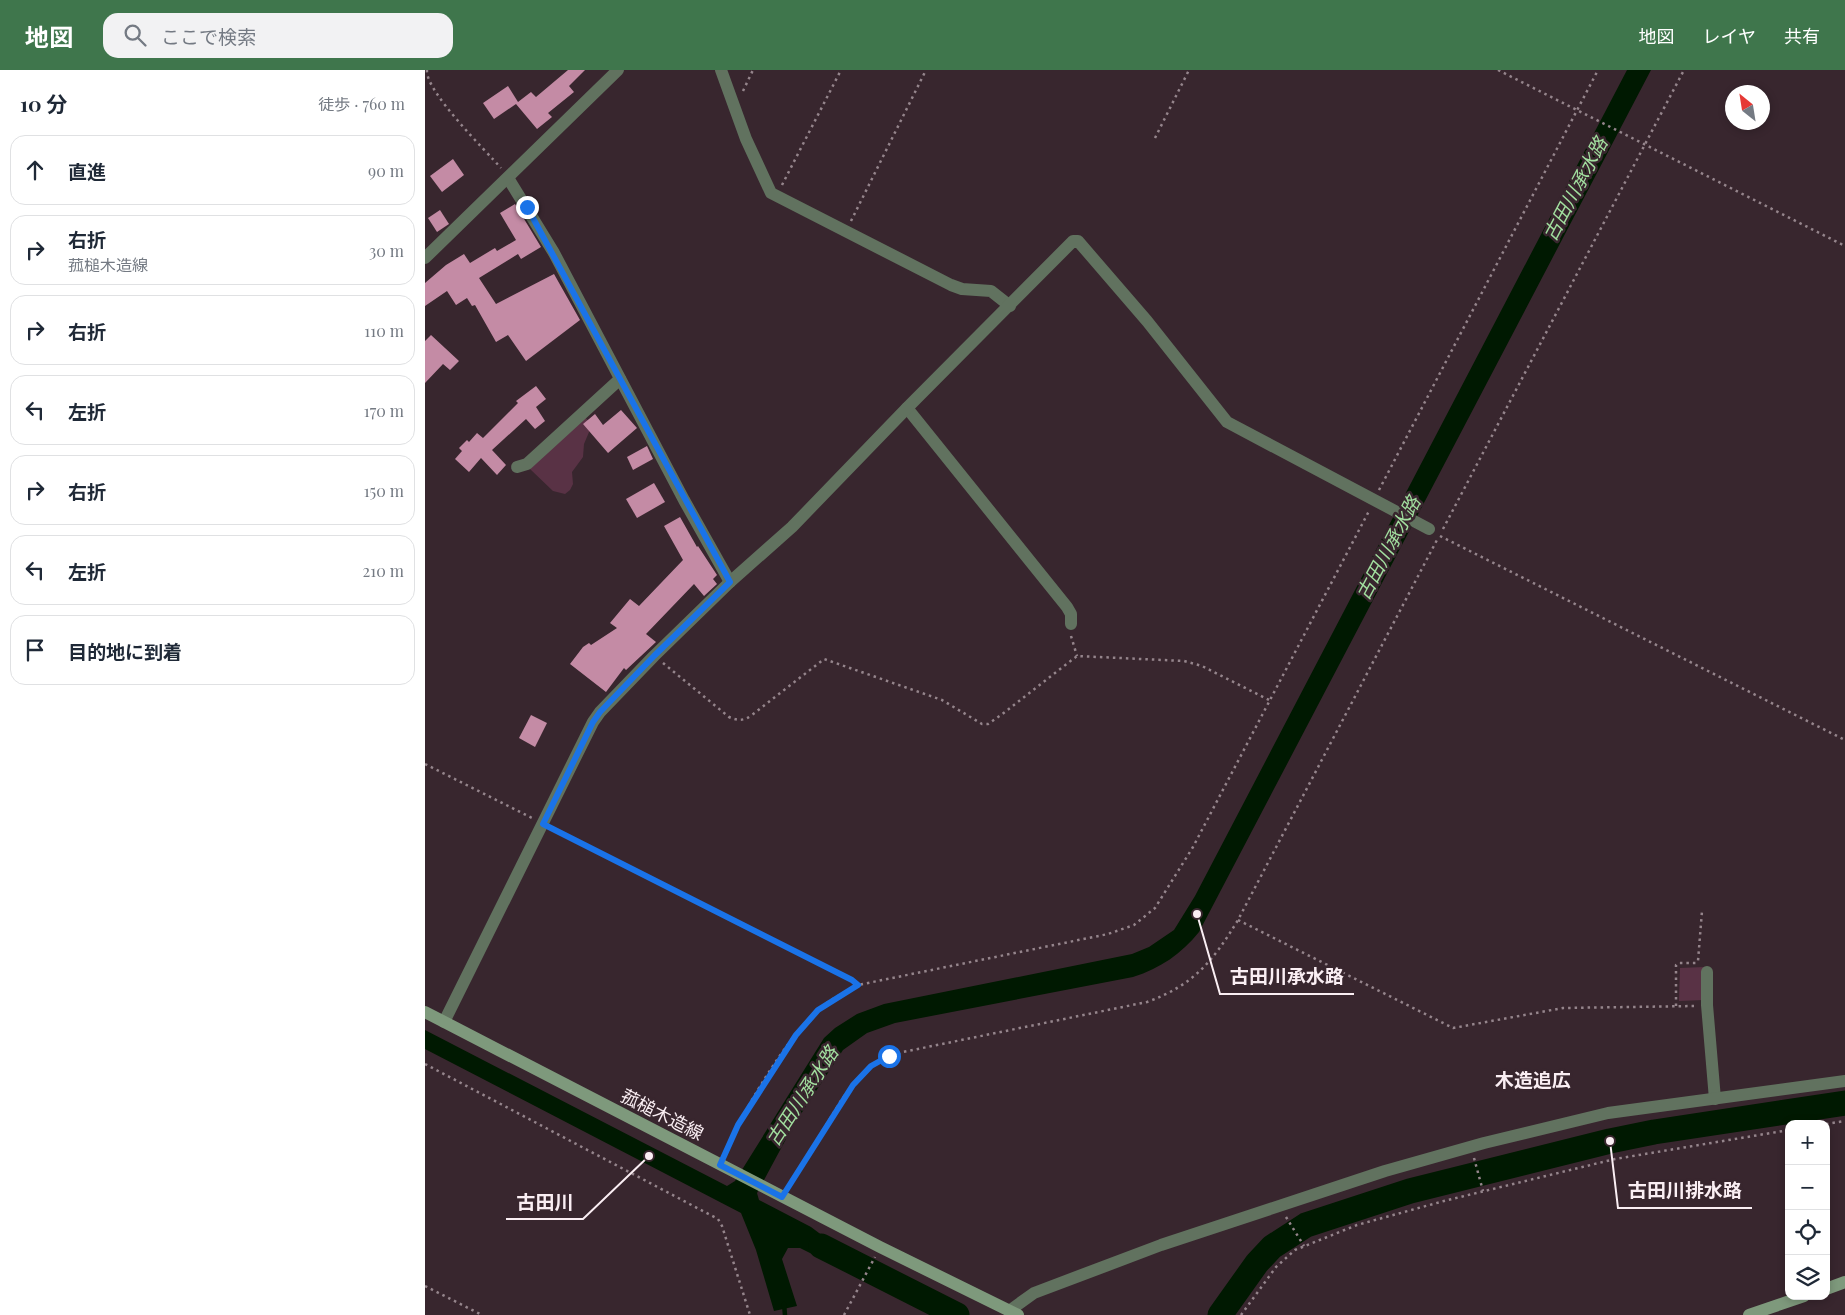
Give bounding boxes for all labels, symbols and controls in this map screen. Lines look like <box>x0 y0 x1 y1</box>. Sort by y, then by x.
search box <box>103 13 453 58</box>
text: 地図 <box>25 20 73 52</box>
icon: search <box>121 21 149 49</box>
text: ここで検索 <box>161 23 256 49</box>
text: 地図 <box>1639 24 1675 48</box>
text: レイヤ <box>1703 24 1756 48</box>
text: 共有 <box>1784 24 1820 48</box>
north arrow <box>1725 85 1770 130</box>
text: 10 分 <box>20 89 67 117</box>
text: 徒歩 · 760 m <box>318 93 405 114</box>
water label: 古田川承水路 <box>1536 130 1613 245</box>
icon: ahead <box>21 156 49 184</box>
text: 直進 <box>68 158 106 184</box>
text: 90 m <box>368 160 404 181</box>
route end <box>516 196 539 219</box>
text: 右折 <box>68 226 106 252</box>
icon: right <box>21 236 49 264</box>
text: 30 m <box>369 240 404 261</box>
text: 菰槌木造線 <box>68 254 148 275</box>
icon: right <box>21 316 49 344</box>
text: 右折 <box>68 318 106 344</box>
text: 110 m <box>364 320 404 341</box>
icon: left <box>21 396 49 424</box>
text: 左折 <box>68 398 106 424</box>
text: 170 m <box>364 400 404 421</box>
icon: right <box>21 476 49 504</box>
text: 右折 <box>68 478 106 504</box>
text: 150 m <box>364 480 404 501</box>
water label: 古田川承水路 <box>1349 489 1426 604</box>
icon: left <box>21 556 49 584</box>
text: 左折 <box>68 558 106 584</box>
text: 210 m <box>363 560 404 581</box>
icon: arrive <box>21 636 49 664</box>
text: 目的地に到着 <box>68 638 182 664</box>
callout: 古田川承水路 <box>1220 960 1354 994</box>
text: 古田川承水路 <box>1230 962 1344 988</box>
water label: 古田川承水路 <box>759 1039 844 1150</box>
route start <box>878 1045 901 1068</box>
district label: 木造追広 <box>1495 1066 1571 1092</box>
street label: 菰槌木造線 <box>617 1083 708 1145</box>
map controls <box>1785 1120 1830 1300</box>
button: + <box>1785 1120 1830 1165</box>
button: − <box>1785 1165 1830 1210</box>
callout: 古田川排水路 <box>1618 1174 1752 1208</box>
text: 古田川排水路 <box>1628 1176 1742 1202</box>
callout: 古田川 <box>506 1185 583 1219</box>
text: 古田川 <box>516 1188 574 1214</box>
button: locate <box>1785 1210 1830 1255</box>
button: layers <box>1785 1255 1830 1300</box>

